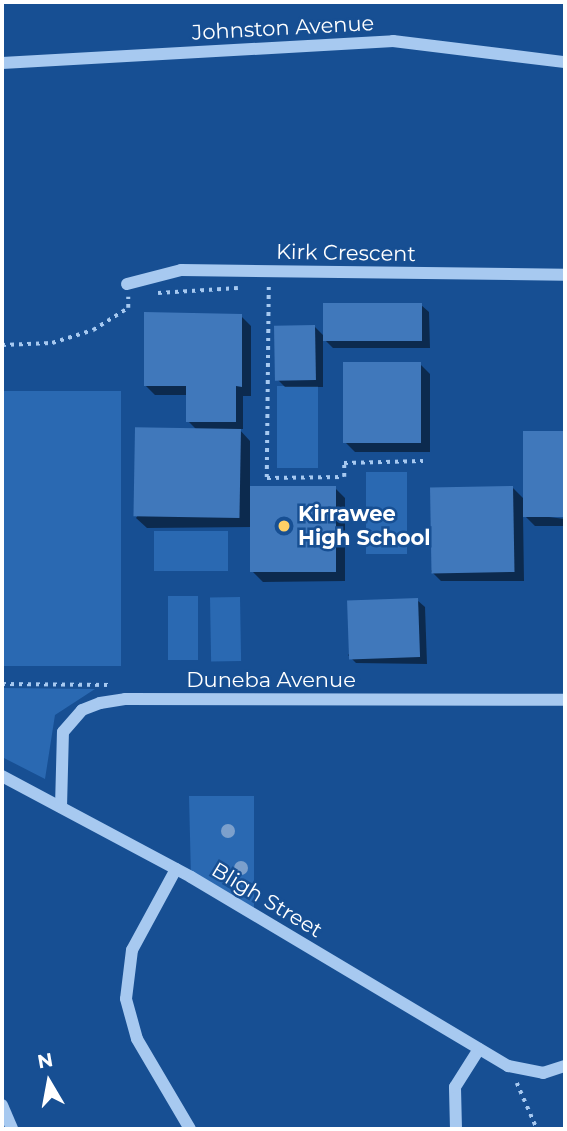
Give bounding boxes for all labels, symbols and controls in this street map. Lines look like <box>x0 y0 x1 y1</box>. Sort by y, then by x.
street label: Johnston Avenue <box>191 11 375 45</box>
street label: Kirk Crescent <box>276 239 416 267</box>
place label: Kirrawee High School <box>298 501 431 551</box>
marker: Kirrawee High School <box>276 518 292 534</box>
street label: Duneba Avenue <box>186 667 356 693</box>
street label: Bligh Street <box>207 857 327 943</box>
north arrow <box>14 1047 84 1117</box>
text: N <box>36 1048 55 1073</box>

